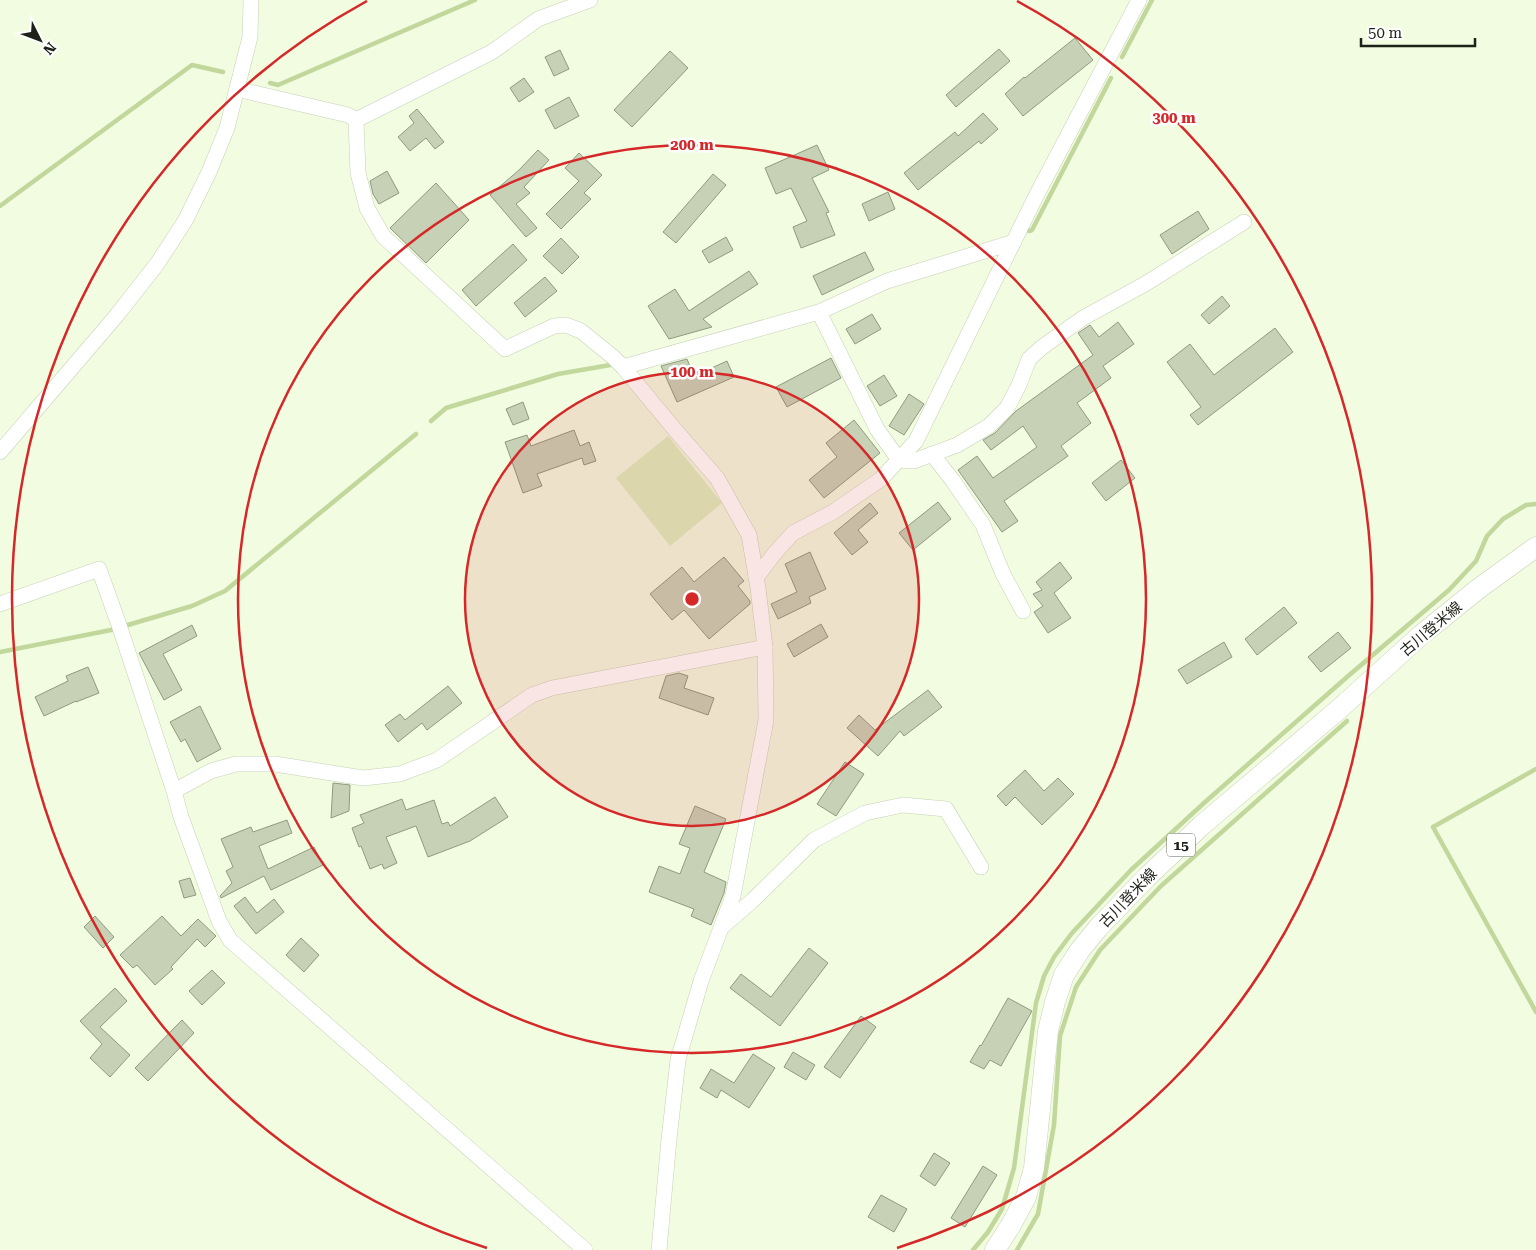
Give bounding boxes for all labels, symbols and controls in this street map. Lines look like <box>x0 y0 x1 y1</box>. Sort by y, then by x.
north arrow <box>15 15 65 65</box>
scale bar <box>1361 15 1475 47</box>
text: 50 m <box>1368 24 1403 42</box>
text: N <box>40 39 59 58</box>
text: 300 m <box>1152 109 1196 127</box>
text: 200 m <box>670 136 714 154</box>
text: 100 m <box>670 363 714 381</box>
centre of rings <box>683 590 701 608</box>
street label: 古川登米線 <box>1396 598 1466 660</box>
road number: 15 <box>1167 834 1195 856</box>
street label: 古川登米線 <box>1095 865 1161 931</box>

